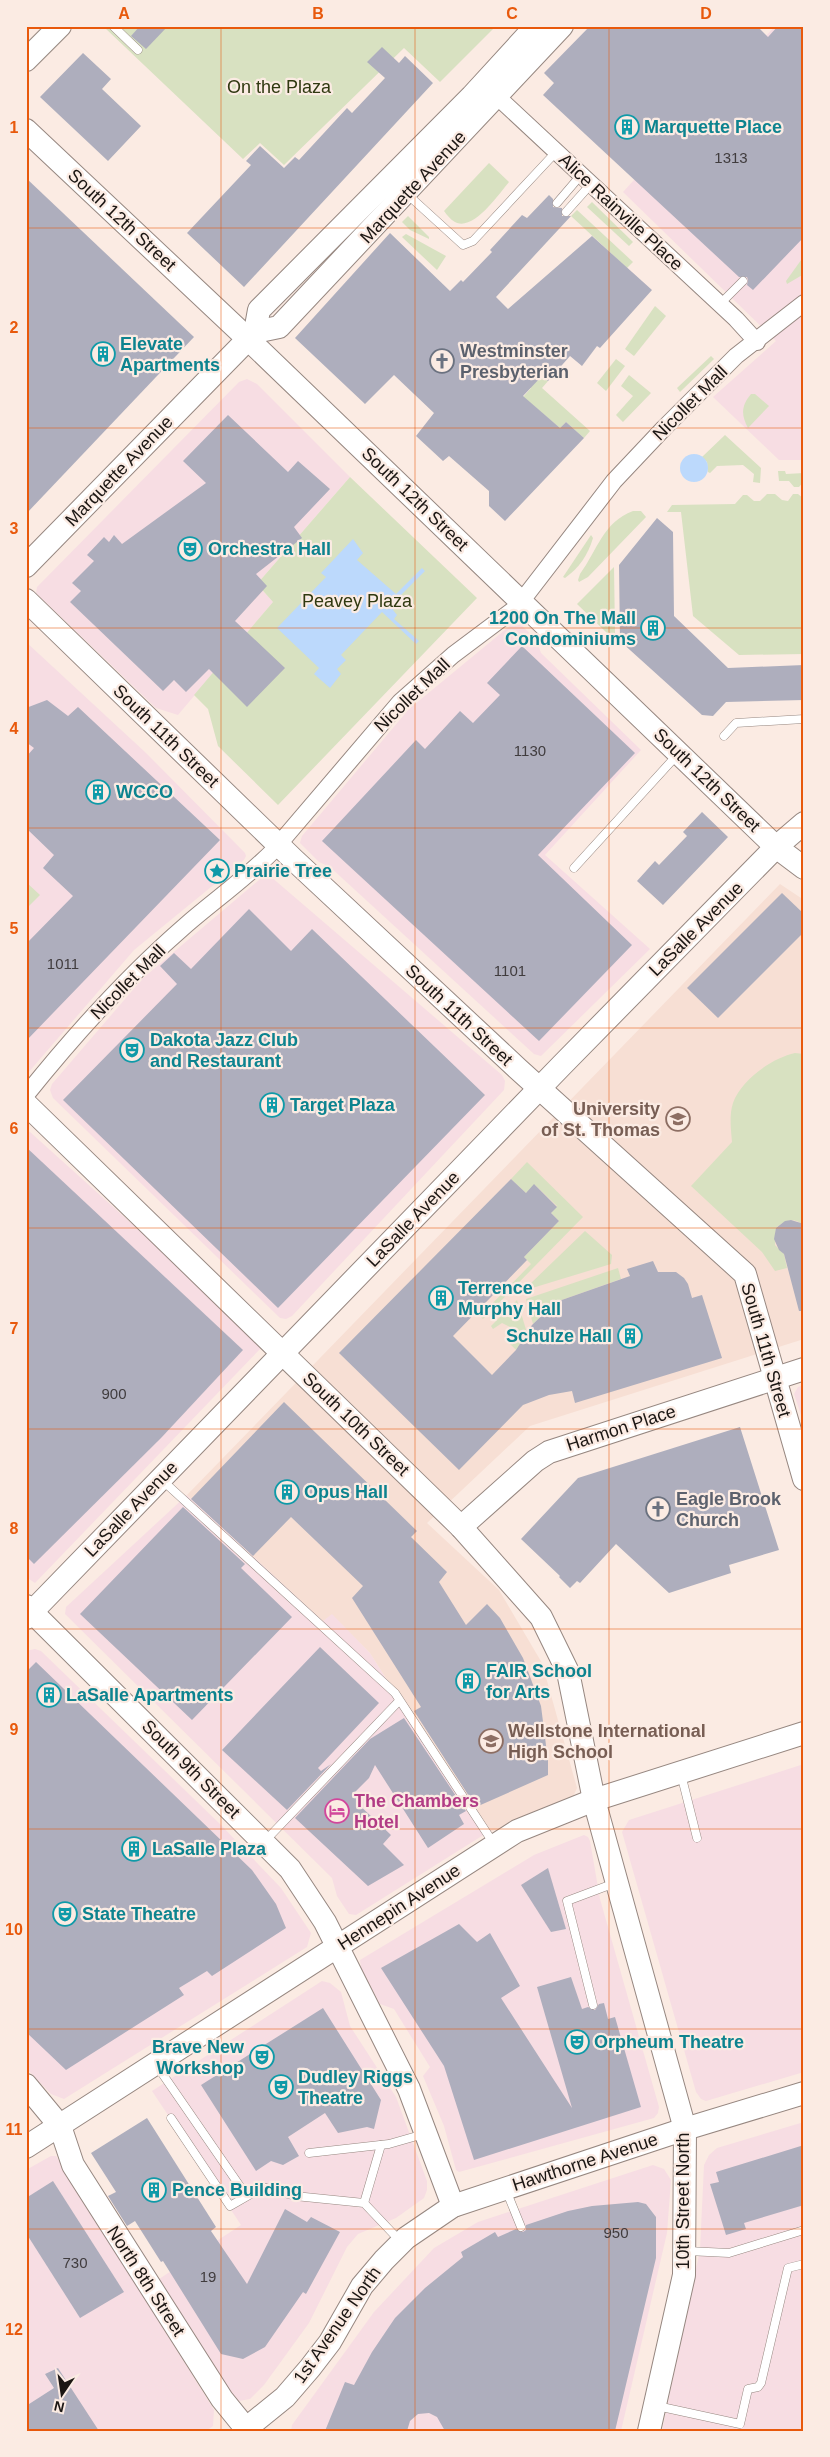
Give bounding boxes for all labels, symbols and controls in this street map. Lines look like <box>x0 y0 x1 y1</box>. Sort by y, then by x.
text: A <box>118 5 130 22</box>
text: B <box>312 5 324 22</box>
text: C <box>506 5 518 22</box>
text: D <box>700 5 712 22</box>
park label: On the Plaza <box>227 77 332 97</box>
building icon: Marquette Place <box>614 114 640 140</box>
place label: Marquette Place <box>644 117 782 137</box>
text: 1 <box>10 119 19 136</box>
street label: Marquette Avenue <box>356 127 470 247</box>
street label: Alice Rainville Place <box>555 149 687 275</box>
house number: 1313 <box>714 149 748 166</box>
street label: South 12th Street <box>64 165 180 275</box>
text: 2 <box>10 319 19 336</box>
place label: Elevate Apartments <box>120 334 220 375</box>
building icon: Elevate Apartments <box>90 341 116 367</box>
place label: Westminster Presbyterian <box>460 341 569 382</box>
church icon: Westminster Presbyterian <box>429 348 455 374</box>
street label: Nicollet Mall <box>649 362 731 444</box>
street label: Marquette Avenue <box>61 412 177 530</box>
street label: South 12th Street <box>358 443 472 555</box>
text: 3 <box>10 520 19 537</box>
theatre icon: Orchestra Hall <box>177 536 203 562</box>
place label: Orchestra Hall <box>208 539 331 559</box>
park label: Peavey Plaza <box>302 591 413 611</box>
place label: 1200 On The Mall Condominiums <box>489 608 636 649</box>
building icon: 1200 On The Mall Condominiums <box>640 615 666 641</box>
street label: Nicollet Mall <box>370 654 454 736</box>
street label: South 11th Street <box>109 681 223 791</box>
text: 4 <box>10 720 19 737</box>
street label: South 12th Street <box>650 724 764 836</box>
house number: 1130 <box>514 742 546 759</box>
building icon: WCCO <box>85 779 111 805</box>
place label: WCCO <box>116 782 173 802</box>
place icon: Prairie Tree <box>204 858 230 884</box>
place label: Prairie Tree <box>234 861 332 881</box>
street label: LaSalle Avenue <box>645 878 747 980</box>
text: 5 <box>10 920 19 937</box>
street label: Nicollet Mall <box>87 941 169 1023</box>
house number: 1011 <box>47 955 79 972</box>
street label: South 11th Street <box>401 960 517 1070</box>
house number: 1101 <box>494 962 526 979</box>
place label: Dakota Jazz Club and Restaurant <box>150 1030 298 1071</box>
theatre icon: Dakota Jazz Club and Restaurant <box>119 1037 145 1063</box>
building icon: Target Plaza <box>259 1092 285 1118</box>
place label: Target Plaza <box>290 1095 396 1115</box>
place label: University of St. Thomas <box>541 1099 660 1140</box>
school or university icon: University of St. Thomas <box>665 1106 691 1132</box>
text: 6 <box>10 1120 19 1137</box>
street label: LaSalle Avenue <box>362 1167 464 1271</box>
place label: Terrence Murphy Hall <box>458 1278 561 1319</box>
street label: South 11th Street <box>737 1281 795 1419</box>
building icon: Terrence Murphy Hall <box>428 1285 454 1311</box>
text: 7 <box>10 1320 19 1337</box>
building icon: Schulze Hall <box>617 1323 643 1349</box>
place label: Schulze Hall <box>506 1326 612 1346</box>
street label: South 10th Street <box>299 1368 413 1480</box>
house number: 900 <box>101 1385 127 1402</box>
street label: Harmon Place <box>564 1401 678 1455</box>
street label: LaSalle Avenue <box>80 1457 182 1561</box>
building icon: Opus Hall <box>274 1479 300 1505</box>
place label: Opus Hall <box>304 1482 388 1502</box>
place label: Eagle Brook Church <box>676 1489 782 1530</box>
church icon: Eagle Brook Church <box>645 1496 671 1522</box>
text: 8 <box>10 1520 19 1537</box>
place label: FAIR School for Arts <box>486 1661 592 1702</box>
building icon: FAIR School for Arts <box>455 1668 481 1694</box>
building icon: LaSalle Apartments <box>36 1682 62 1708</box>
place label: LaSalle Apartments <box>66 1685 233 1705</box>
street label: South 9th Street <box>138 1716 244 1822</box>
text: 9 <box>10 1721 19 1738</box>
place label: Wellstone International High School <box>508 1721 706 1762</box>
school or university icon: Wellstone International High School <box>478 1728 504 1754</box>
place label: The Chambers Hotel <box>354 1791 479 1832</box>
hotel icon: The Chambers Hotel <box>324 1798 350 1824</box>
building icon: LaSalle Plaza <box>121 1836 147 1862</box>
place label: LaSalle Plaza <box>152 1839 267 1859</box>
street label: Hennepin Avenue <box>334 1860 464 1954</box>
theatre icon: State Theatre <box>52 1901 78 1927</box>
place label: State Theatre <box>82 1904 196 1924</box>
text: 10 <box>5 1921 23 1938</box>
theatre icon: Orpheum Theatre <box>564 2029 590 2055</box>
place label: Orpheum Theatre <box>594 2032 744 2052</box>
place label: Brave New Workshop <box>152 2037 245 2078</box>
theatre icon: Brave New Workshop <box>249 2044 275 2070</box>
place label: Dudley Riggs Theatre <box>298 2067 413 2108</box>
theatre icon: Dudley Riggs Theatre <box>268 2074 294 2100</box>
text: 11 <box>6 2121 23 2138</box>
street label: Hawthorne Avenue <box>510 2129 660 2195</box>
street label: 10th Street North <box>673 2132 693 2270</box>
building icon: Pence Building <box>141 2177 167 2203</box>
place label: Pence Building <box>172 2180 302 2200</box>
street label: North 8th Street <box>103 2222 189 2340</box>
house number: 950 <box>603 2224 629 2241</box>
house number: 730 <box>62 2254 88 2271</box>
street label: 1st Avenue North <box>289 2263 385 2387</box>
house number: 19 <box>200 2268 216 2285</box>
text: 12 <box>5 2321 23 2338</box>
north arrow <box>38 2370 88 2420</box>
text: N <box>52 2398 66 2416</box>

